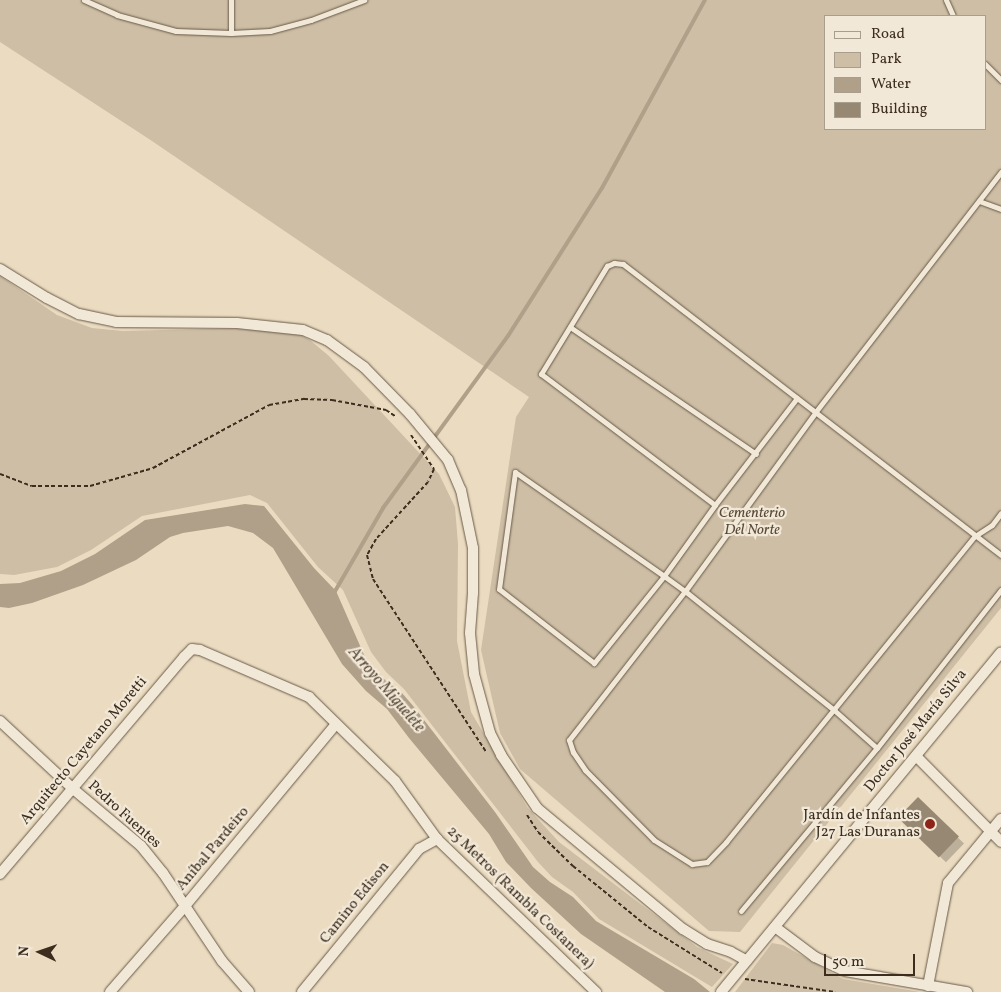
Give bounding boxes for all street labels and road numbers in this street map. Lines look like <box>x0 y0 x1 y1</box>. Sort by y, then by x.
street label: Doctor José María Silva <box>861 666 971 796</box>
street label: Arquitecto Cayetano Moretti <box>17 673 151 829</box>
street label: Pedro Fuentes <box>84 777 164 853</box>
street label: Aníbal Pardeiro <box>173 803 253 895</box>
street label: 25 Metros (Rambla Costanera) <box>443 823 597 973</box>
street label: Camino Edison <box>316 858 394 948</box>

